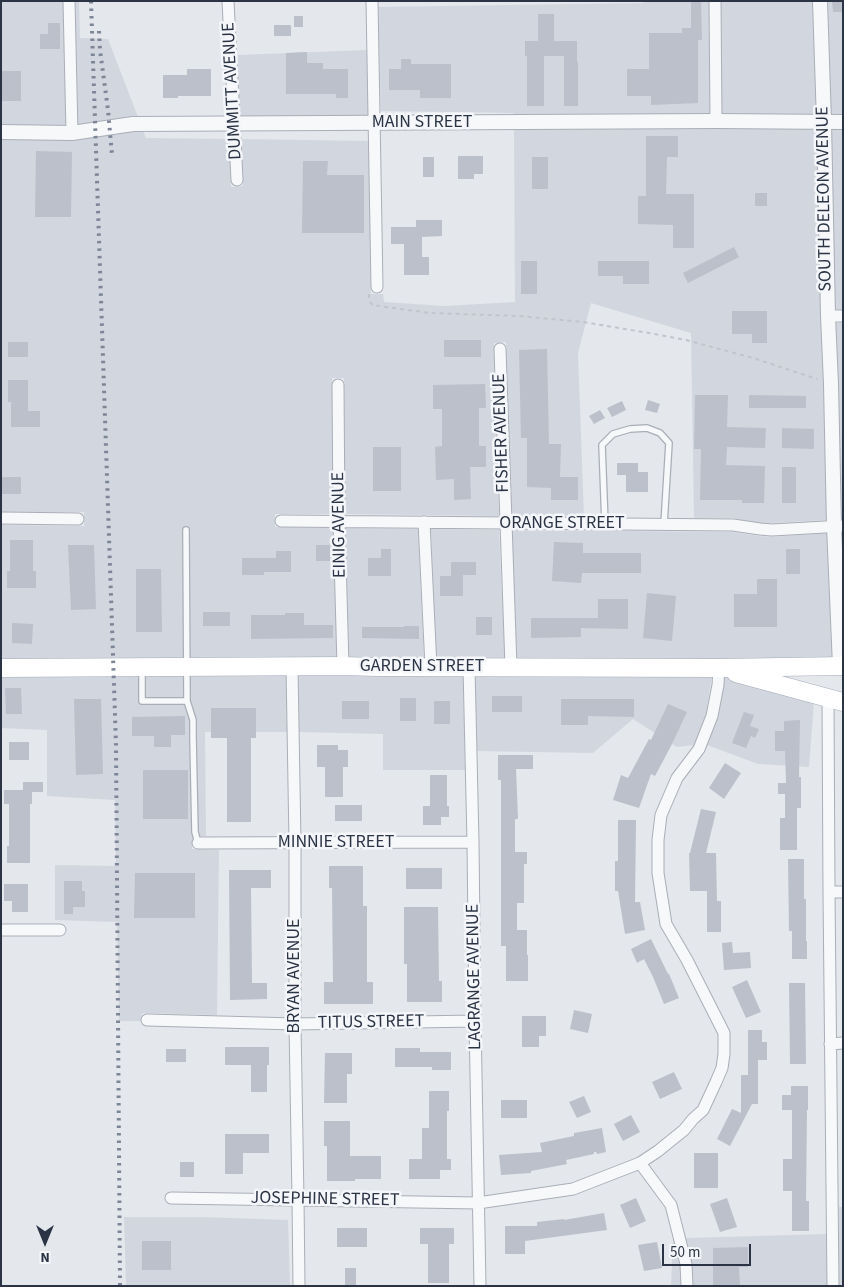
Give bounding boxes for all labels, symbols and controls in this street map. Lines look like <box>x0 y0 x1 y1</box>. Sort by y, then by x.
street label: DUMMITT AVENUE <box>219 22 247 160</box>
street label: SOUTH DELEON AVENUE <box>813 106 837 292</box>
street label: MAIN STREET <box>372 112 472 134</box>
street label: FISHER AVENUE <box>489 373 515 493</box>
street label: EINIG AVENUE <box>328 472 352 578</box>
street label: ORANGE STREET <box>499 513 625 535</box>
street label: GARDEN STREET <box>360 656 484 678</box>
street label: MINNIE STREET <box>278 832 394 854</box>
street label: LAGRANGE AVENUE <box>463 904 487 1050</box>
street label: BRYAN AVENUE <box>284 918 306 1034</box>
street label: TITUS STREET <box>318 1011 424 1035</box>
street label: JOSEPHINE STREET <box>250 1188 400 1212</box>
north arrow <box>20 1217 70 1267</box>
scale bar <box>664 1234 753 1266</box>
text: 50 m <box>670 1242 700 1263</box>
text: N <box>40 1247 50 1267</box>

